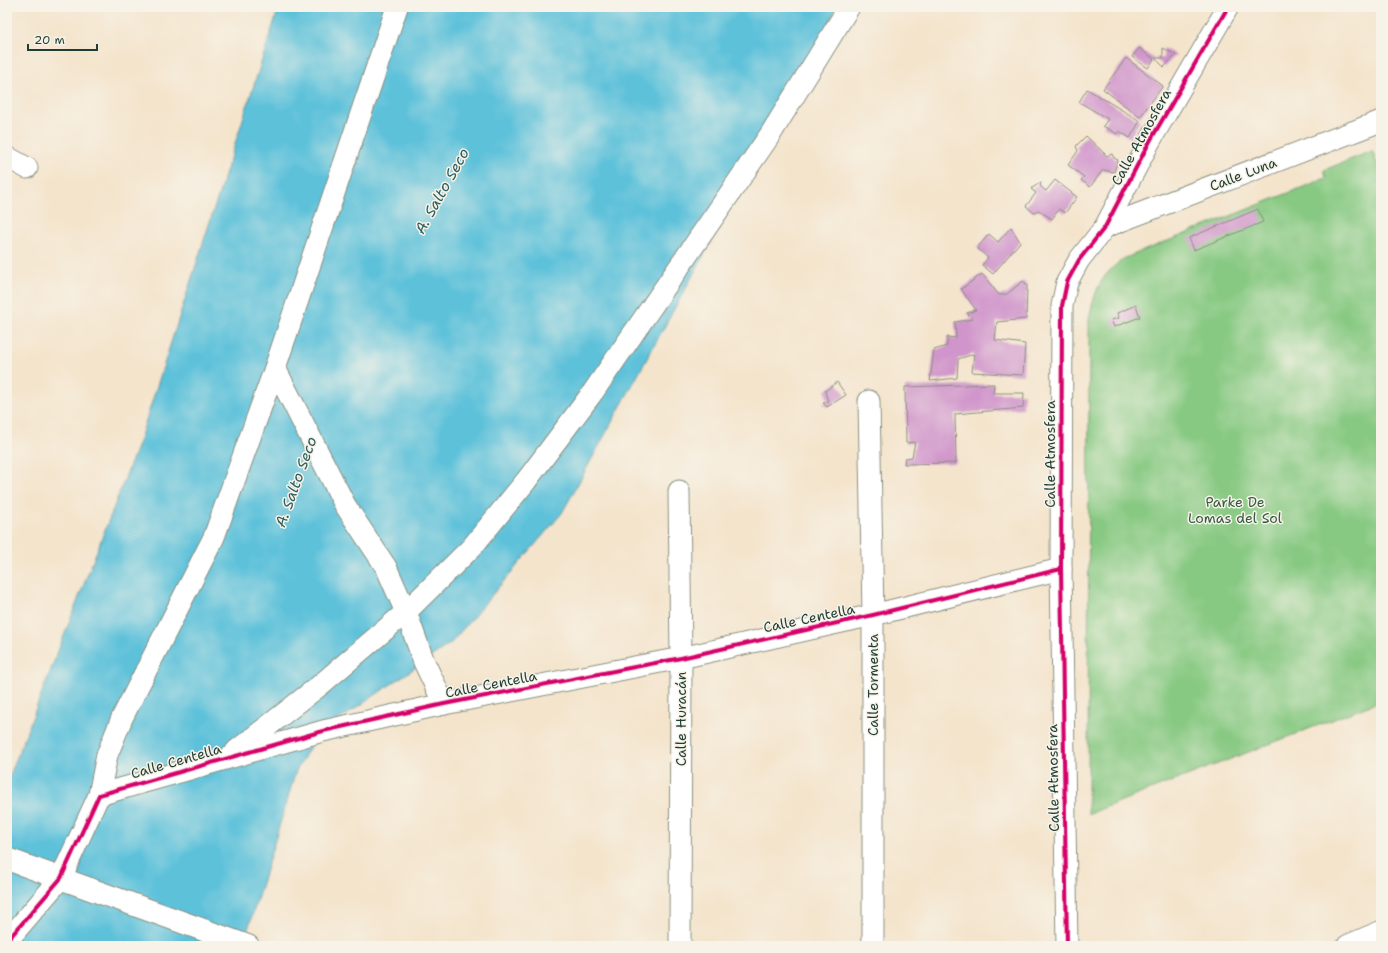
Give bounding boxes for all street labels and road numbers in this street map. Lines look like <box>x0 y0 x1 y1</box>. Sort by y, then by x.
street label: Calle Atmosfera <box>1107 85 1175 188</box>
street label: Calle Luna <box>1207 153 1279 195</box>
street label: Calle Atmosfera <box>1041 400 1059 508</box>
street label: Calle Centella <box>762 599 857 636</box>
street label: Calle Tormenta <box>864 634 882 736</box>
street label: Calle Centella <box>444 666 539 702</box>
street label: Calle Huracán <box>672 671 690 766</box>
street label: Calle Atmosfera <box>1043 724 1063 832</box>
street label: Calle Centella <box>129 739 224 782</box>

